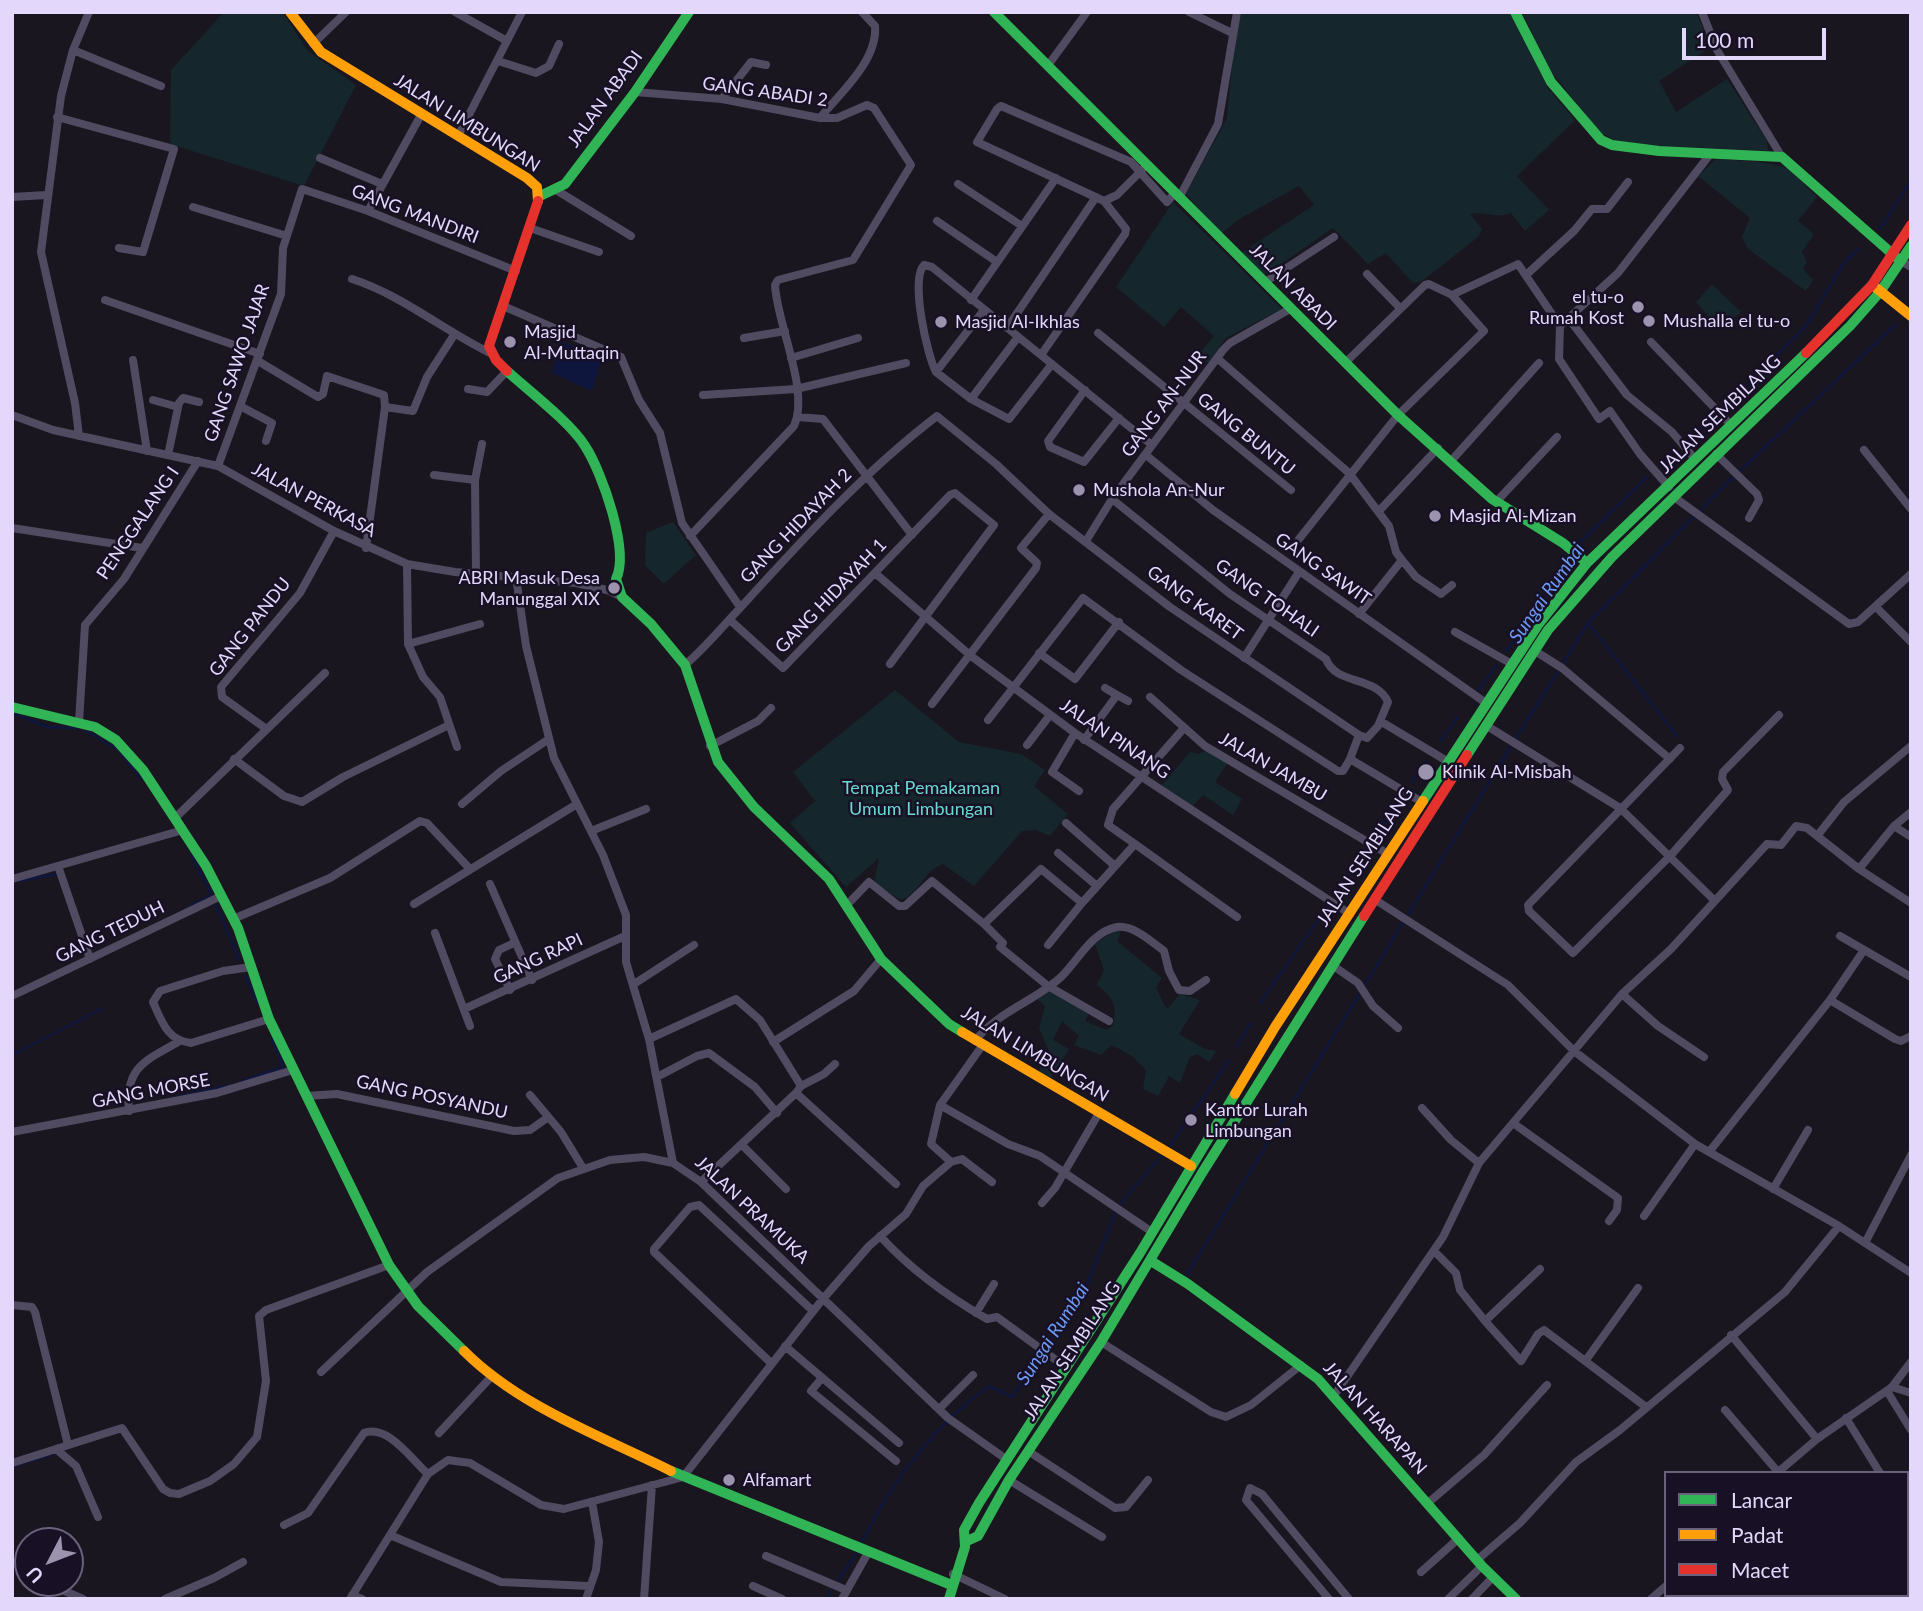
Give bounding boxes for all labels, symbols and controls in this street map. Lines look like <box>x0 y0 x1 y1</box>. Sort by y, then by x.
scale bar <box>1685 14 1828 58</box>
text: 100 m <box>1695 27 1754 52</box>
street label: JALAN ABADI <box>563 47 647 151</box>
street label: JALAN LIMBUNGAN <box>390 69 544 177</box>
street label: GANG ABADI 2 <box>701 73 829 111</box>
street label: GANG MANDIRI <box>348 180 482 248</box>
street label: JALAN ABADI <box>1245 239 1341 335</box>
street label: GANG SAWO JAJAR <box>200 281 274 445</box>
place label: el tu-o Rumah Kost <box>1529 286 1624 328</box>
marker: el tu-o Rumah Kost <box>1630 299 1646 315</box>
place label: Mushalla el tu-o <box>1663 310 1790 332</box>
place label: Masjid Al-Ikhlas <box>955 311 1080 333</box>
marker: Mushalla el tu-o <box>1641 313 1657 329</box>
marker: Masjid Al-Ikhlas <box>933 314 949 330</box>
place label: Masjid Al-Muttaqin <box>524 321 619 364</box>
marker: Masjid Al-Muttaqin <box>502 334 518 350</box>
street label: GANG AN-NUR <box>1117 347 1211 461</box>
street label: JALAN SEMBILANG <box>1654 350 1786 478</box>
street label: GANG BUNTU <box>1193 388 1299 480</box>
street label: JALAN PERKASA <box>248 458 380 542</box>
street label: PENGGALANG I <box>92 463 184 583</box>
street label: GANG HIDAYAH 2 <box>736 464 856 588</box>
place label: Mushola An-Nur <box>1093 479 1224 501</box>
marker: Mushola An-Nur <box>1071 482 1087 498</box>
place label: Masjid Al-Mizan <box>1449 505 1577 527</box>
marker: Masjid Al-Mizan <box>1427 508 1443 524</box>
street label: GANG SAWIT <box>1271 528 1375 610</box>
street label: GANG HIDAYAH 1 <box>771 534 891 658</box>
water label: Sungai Rumbai <box>1504 539 1590 647</box>
street label: GANG TOHALI <box>1211 554 1323 642</box>
street label: GANG KARET <box>1143 561 1247 645</box>
place label: ABRI Masuk Desa Manunggal XIX <box>458 567 600 610</box>
street label: GANG PANDU <box>205 573 295 681</box>
marker: ABRI Masuk Desa Manunggal XIX <box>606 580 622 596</box>
street label: JALAN PINANG <box>1056 694 1174 784</box>
street label: JALAN JAMBU <box>1215 727 1331 807</box>
place label: Klinik Al-Misbah <box>1442 761 1571 783</box>
marker: Klinik Al-Misbah <box>1416 762 1436 782</box>
park label: Tempat Pemakaman Umum Limbungan <box>842 777 1000 820</box>
street label: JALAN SEMBILANG <box>1312 783 1418 931</box>
street label: GANG TEDUH <box>52 896 168 968</box>
street label: GANG RAPI <box>490 929 586 989</box>
street label: JALAN LIMBUNGAN <box>957 1001 1113 1107</box>
street label: GANG MORSE <box>90 1069 212 1113</box>
street label: GANG POSYANDU <box>354 1070 510 1124</box>
place label: Kantor Lurah Limbungan <box>1205 1099 1308 1142</box>
marker: Kantor Lurah Limbungan <box>1183 1112 1199 1128</box>
street label: JALAN PRAMUKA <box>691 1152 813 1268</box>
street label: JALAN SEMBILANG <box>1019 1277 1125 1425</box>
water label: Sungai Rumbai <box>1012 1279 1094 1389</box>
street label: JALAN HARAPAN <box>1319 1357 1431 1479</box>
place label: Alfamart <box>743 1469 811 1491</box>
legend <box>1664 1471 1909 1597</box>
marker: Alfamart <box>721 1472 737 1488</box>
text: Lancar <box>1731 1487 1792 1512</box>
text: Padat <box>1731 1522 1783 1547</box>
north arrow <box>14 1527 84 1597</box>
text: Macet <box>1731 1557 1789 1582</box>
text: U <box>21 1562 48 1588</box>

